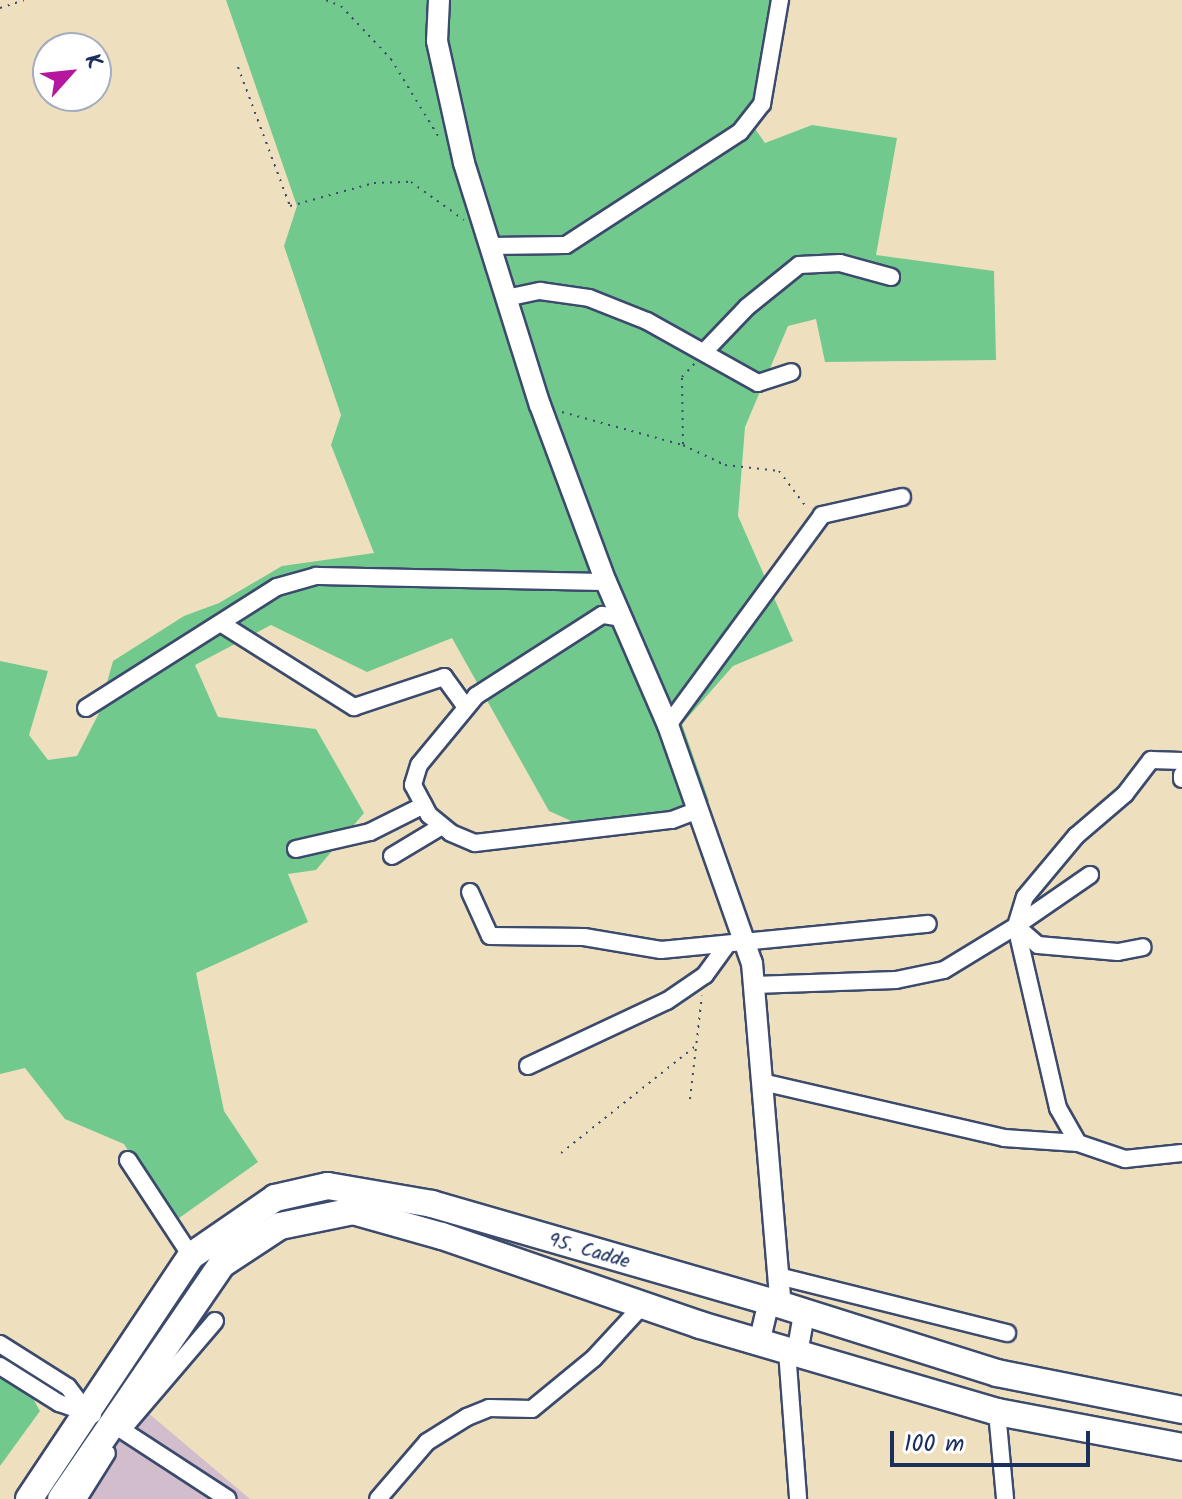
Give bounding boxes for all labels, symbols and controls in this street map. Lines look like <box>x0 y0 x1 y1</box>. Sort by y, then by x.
north arrow <box>32 32 112 112</box>
text: K <box>73 48 111 76</box>
street label: 95. Cadde <box>546 1229 632 1275</box>
scale bar <box>894 1415 1094 1465</box>
text: 100 m <box>904 1425 964 1464</box>

